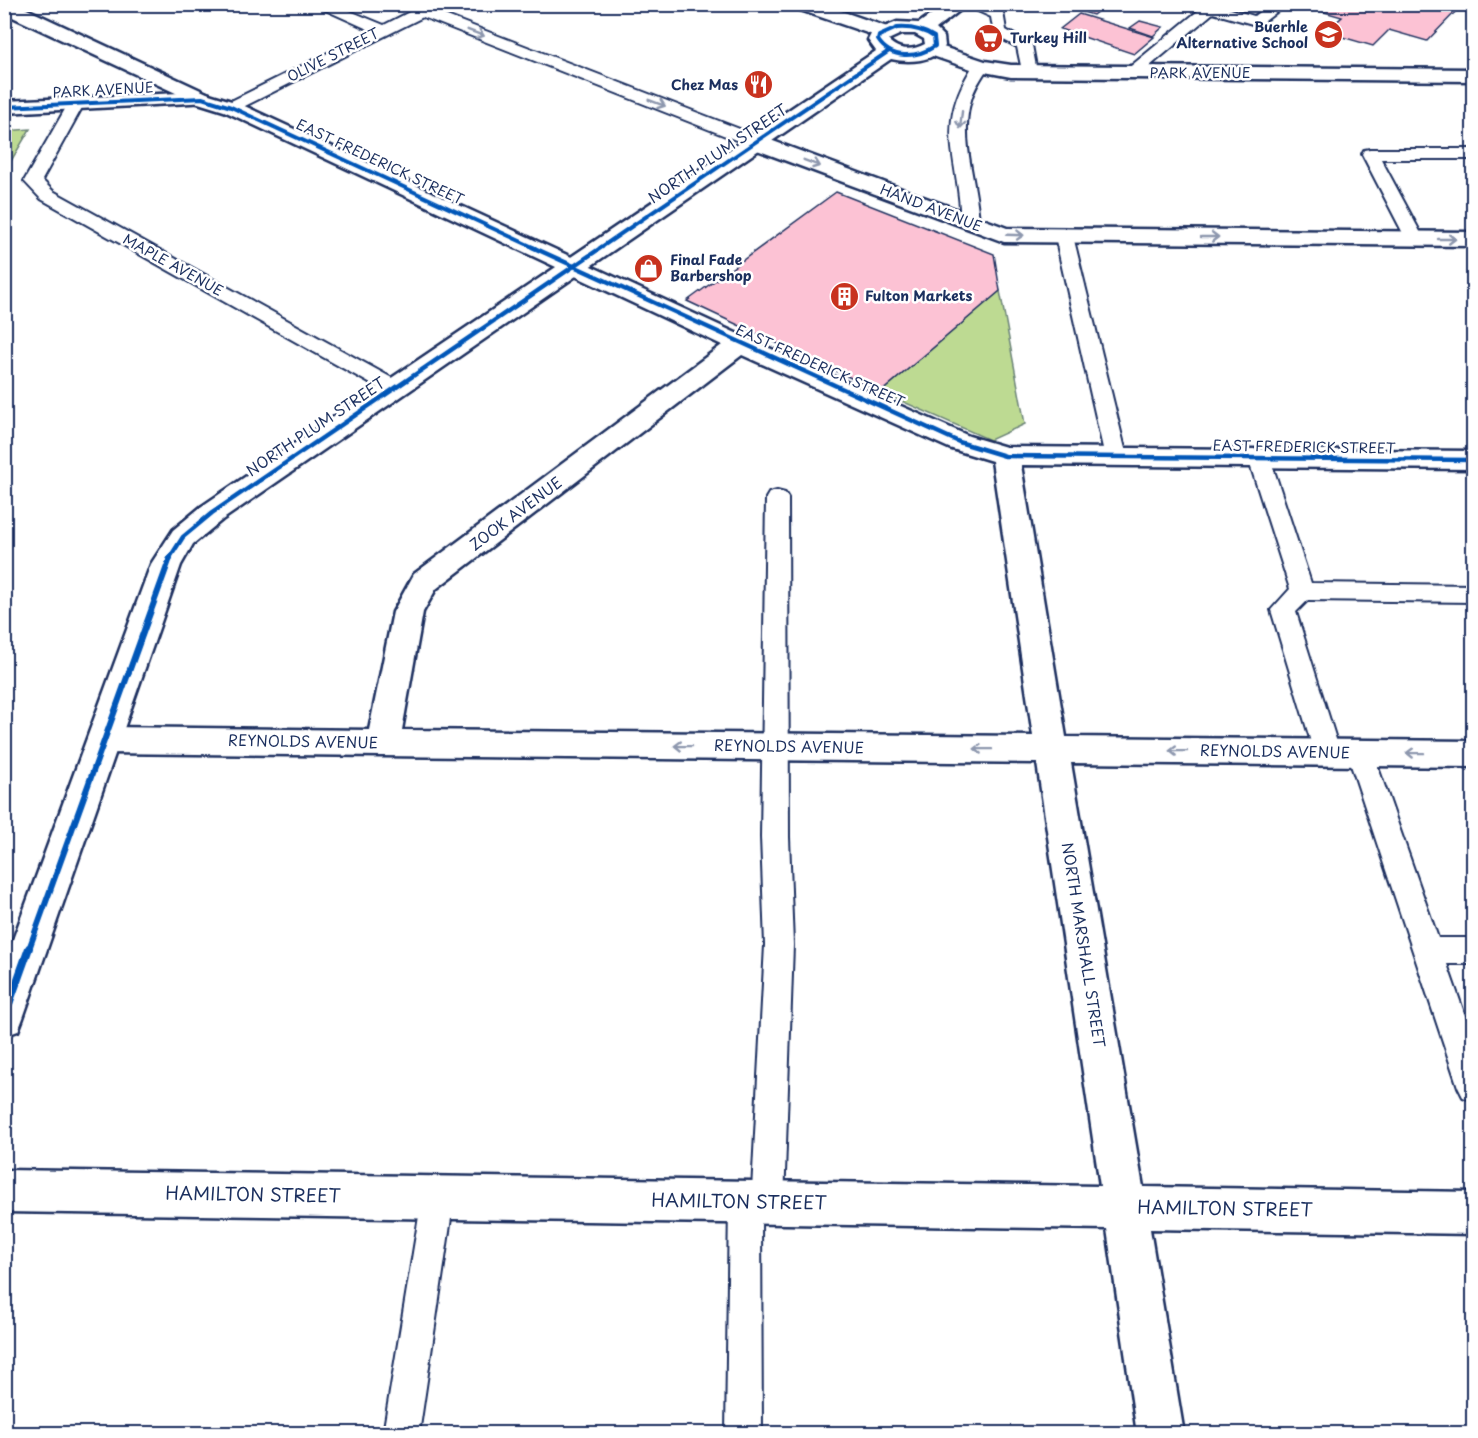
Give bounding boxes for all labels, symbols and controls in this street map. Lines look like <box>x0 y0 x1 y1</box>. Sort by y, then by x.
place label: Buerhle Alternative School <box>1177 16 1308 53</box>
school or university icon: Buerhle Alternative School <box>1313 19 1345 51</box>
street label: OLIVE STREET <box>283 22 383 87</box>
supermarket icon: Turkey Hill <box>973 22 1005 54</box>
place label: Turkey Hill <box>1010 27 1087 48</box>
one-way arrow <box>466 28 484 39</box>
street label: PARK AVENUE <box>1149 62 1251 83</box>
restaurant icon: Chez Mas <box>743 69 775 101</box>
place label: Chez Mas <box>671 74 738 95</box>
street label: PARK AVENUE <box>52 76 154 103</box>
street label: NORTH PLUM STREET <box>643 97 792 208</box>
one-way arrow <box>648 98 666 109</box>
one-way arrow <box>955 110 966 130</box>
street label: EAST FREDERICK STREET <box>293 113 468 210</box>
one-way arrow <box>802 158 821 169</box>
street label: HAND AVENUE <box>877 178 985 237</box>
street label: MAPLE AVENUE <box>119 228 227 301</box>
one-way arrow <box>1004 230 1024 241</box>
one-way arrow <box>1199 231 1219 243</box>
one-way arrow <box>1436 233 1456 245</box>
place label: Final Fade Barbershop <box>670 249 752 286</box>
shop icon: Final Fade Barbershop <box>633 252 665 284</box>
building icon: Fulton Markets <box>828 280 860 312</box>
place label: Fulton Markets <box>865 285 973 306</box>
street label: EAST FREDERICK STREET <box>732 319 908 412</box>
street label: NORTH PLUM STREET <box>241 370 390 481</box>
street label: EAST FREDERICK STREET <box>1212 434 1396 459</box>
street label: ZOOK AVENUE <box>464 470 566 555</box>
street label: REYNOLDS AVENUE <box>228 728 378 753</box>
street label: REYNOLDS AVENUE <box>714 733 864 758</box>
street label: REYNOLDS AVENUE <box>1200 738 1350 763</box>
one-way arrow <box>674 740 694 752</box>
one-way arrow <box>974 743 994 755</box>
one-way arrow <box>1169 745 1189 757</box>
one-way arrow <box>1406 747 1426 759</box>
street label: NORTH MARSHALL STREET <box>1057 841 1112 1050</box>
street label: HAMILTON STREET <box>165 1178 342 1209</box>
street label: HAMILTON STREET <box>651 1185 828 1216</box>
street label: HAMILTON STREET <box>1137 1192 1314 1223</box>

